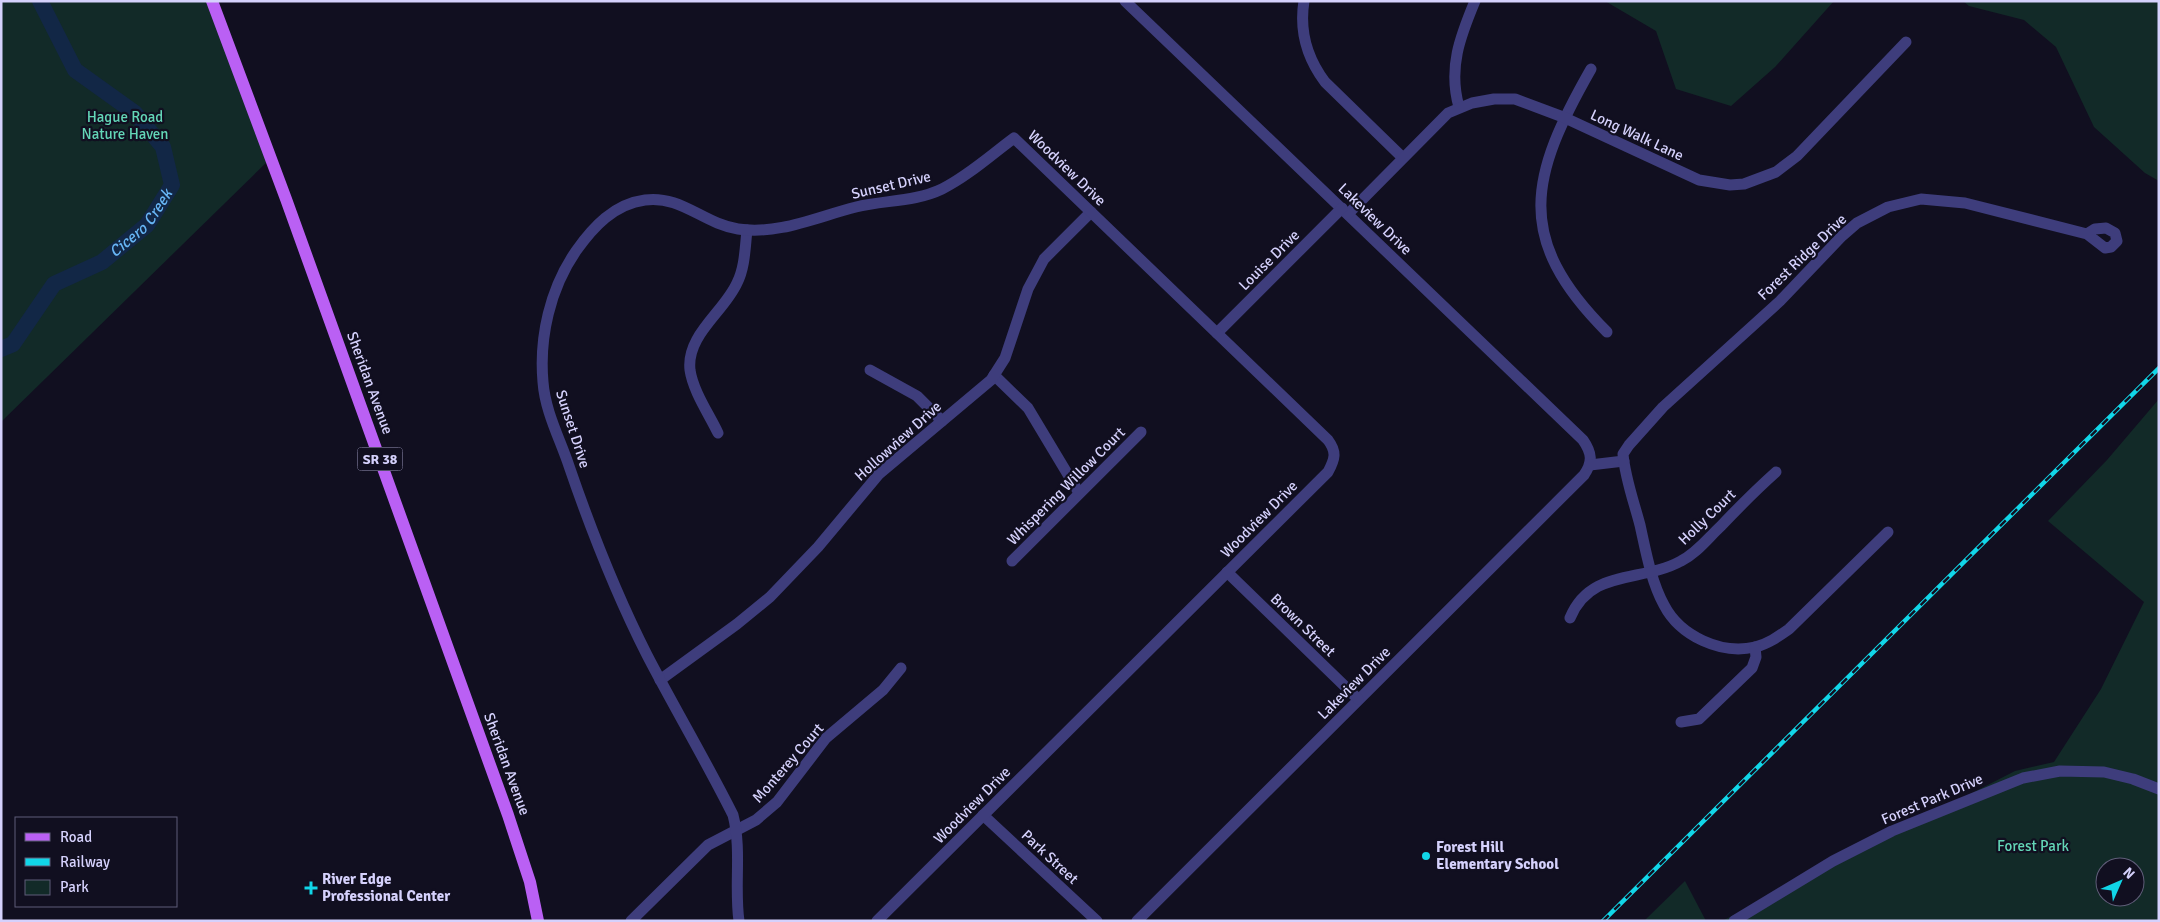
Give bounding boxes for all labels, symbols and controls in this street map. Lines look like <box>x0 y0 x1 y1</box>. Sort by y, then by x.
street label: Long Walk Lane <box>1588 106 1686 164</box>
park label: Hague Road Nature Haven <box>82 108 168 143</box>
street label: Woodview Drive <box>1024 126 1110 210</box>
street label: Sunset Drive <box>850 167 932 203</box>
street label: Lakeview Drive <box>1334 179 1416 259</box>
water label: Cicero Creek <box>105 184 178 262</box>
street label: Forest Ridge Drive <box>1754 210 1850 304</box>
street label: Louise Drive <box>1235 226 1303 294</box>
street label: Sheridan Avenue <box>343 329 397 437</box>
street label: Sunset Drive <box>552 388 594 470</box>
street label: Hollowview Drive <box>851 397 945 485</box>
street label: Whispering Willow Court <box>1003 423 1129 549</box>
road number: SR 38 <box>358 448 402 470</box>
street label: Woodview Drive <box>1217 477 1301 561</box>
street label: Holly Court <box>1675 485 1739 549</box>
street label: Brown Street <box>1267 590 1339 660</box>
street label: Lakeview Drive <box>1314 643 1394 723</box>
street label: Sheridan Avenue <box>480 710 534 818</box>
street label: Monterey Court <box>749 720 827 806</box>
street label: Woodview Drive <box>930 763 1014 847</box>
street label: Forest Park Drive <box>1878 769 1986 829</box>
legend <box>15 817 178 907</box>
street label: Park Street <box>1018 826 1082 888</box>
text: Road <box>60 828 92 846</box>
park label: Forest Park <box>1997 837 2069 855</box>
place label: Forest Hill Elementary School <box>1436 838 1559 873</box>
marker: Forest Hill Elementary School <box>1420 850 1432 862</box>
text: Railway <box>60 853 110 871</box>
north arrow <box>2095 857 2145 907</box>
text: N <box>2119 864 2138 883</box>
place label: River Edge Professional Center <box>322 870 450 905</box>
text: Park <box>60 878 89 896</box>
marker: River Edge Professional Center <box>304 881 318 895</box>

